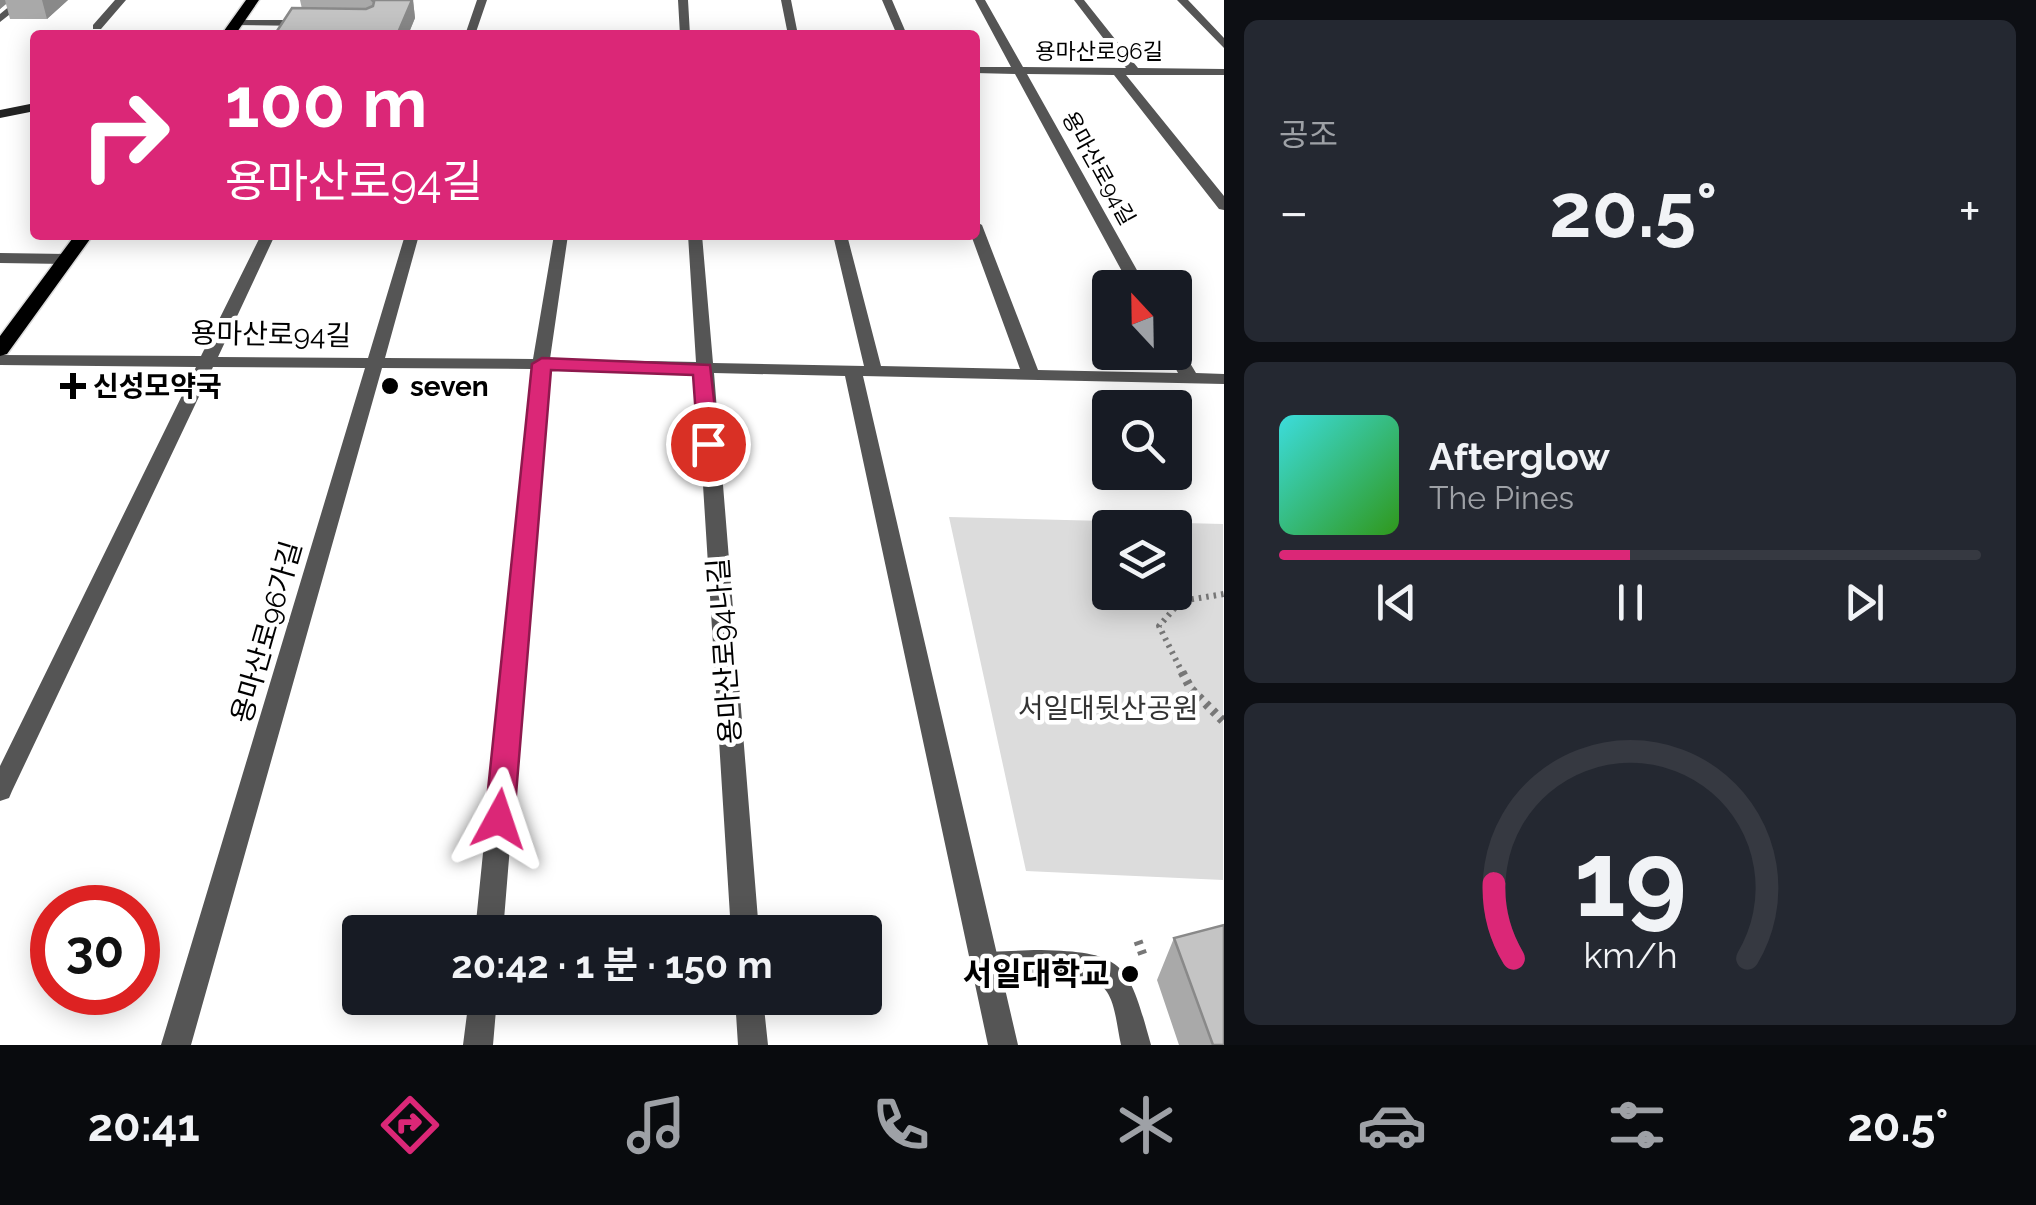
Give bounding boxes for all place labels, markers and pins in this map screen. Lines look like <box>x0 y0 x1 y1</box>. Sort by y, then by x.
place label: 신성모약국 <box>93 370 222 403</box>
place label: seven <box>410 370 489 403</box>
marker: 신성모약국 <box>62 375 84 397</box>
marker: seven <box>379 375 401 397</box>
pin <box>666 402 751 487</box>
place label: 서일대학교 <box>963 955 1110 992</box>
marker: 서일대학교 <box>1119 963 1141 985</box>

